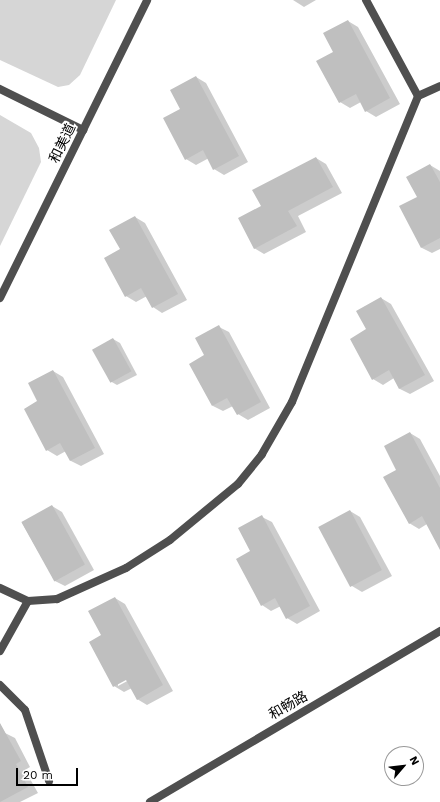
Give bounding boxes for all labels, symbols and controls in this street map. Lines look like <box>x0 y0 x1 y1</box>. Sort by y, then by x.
street label: 和美道 <box>45 120 79 166</box>
street label: 和畅路 <box>266 687 310 723</box>
north arrow <box>384 746 424 786</box>
text: N <box>407 754 422 767</box>
scale bar <box>18 760 80 786</box>
text: 20 m <box>23 768 53 782</box>

